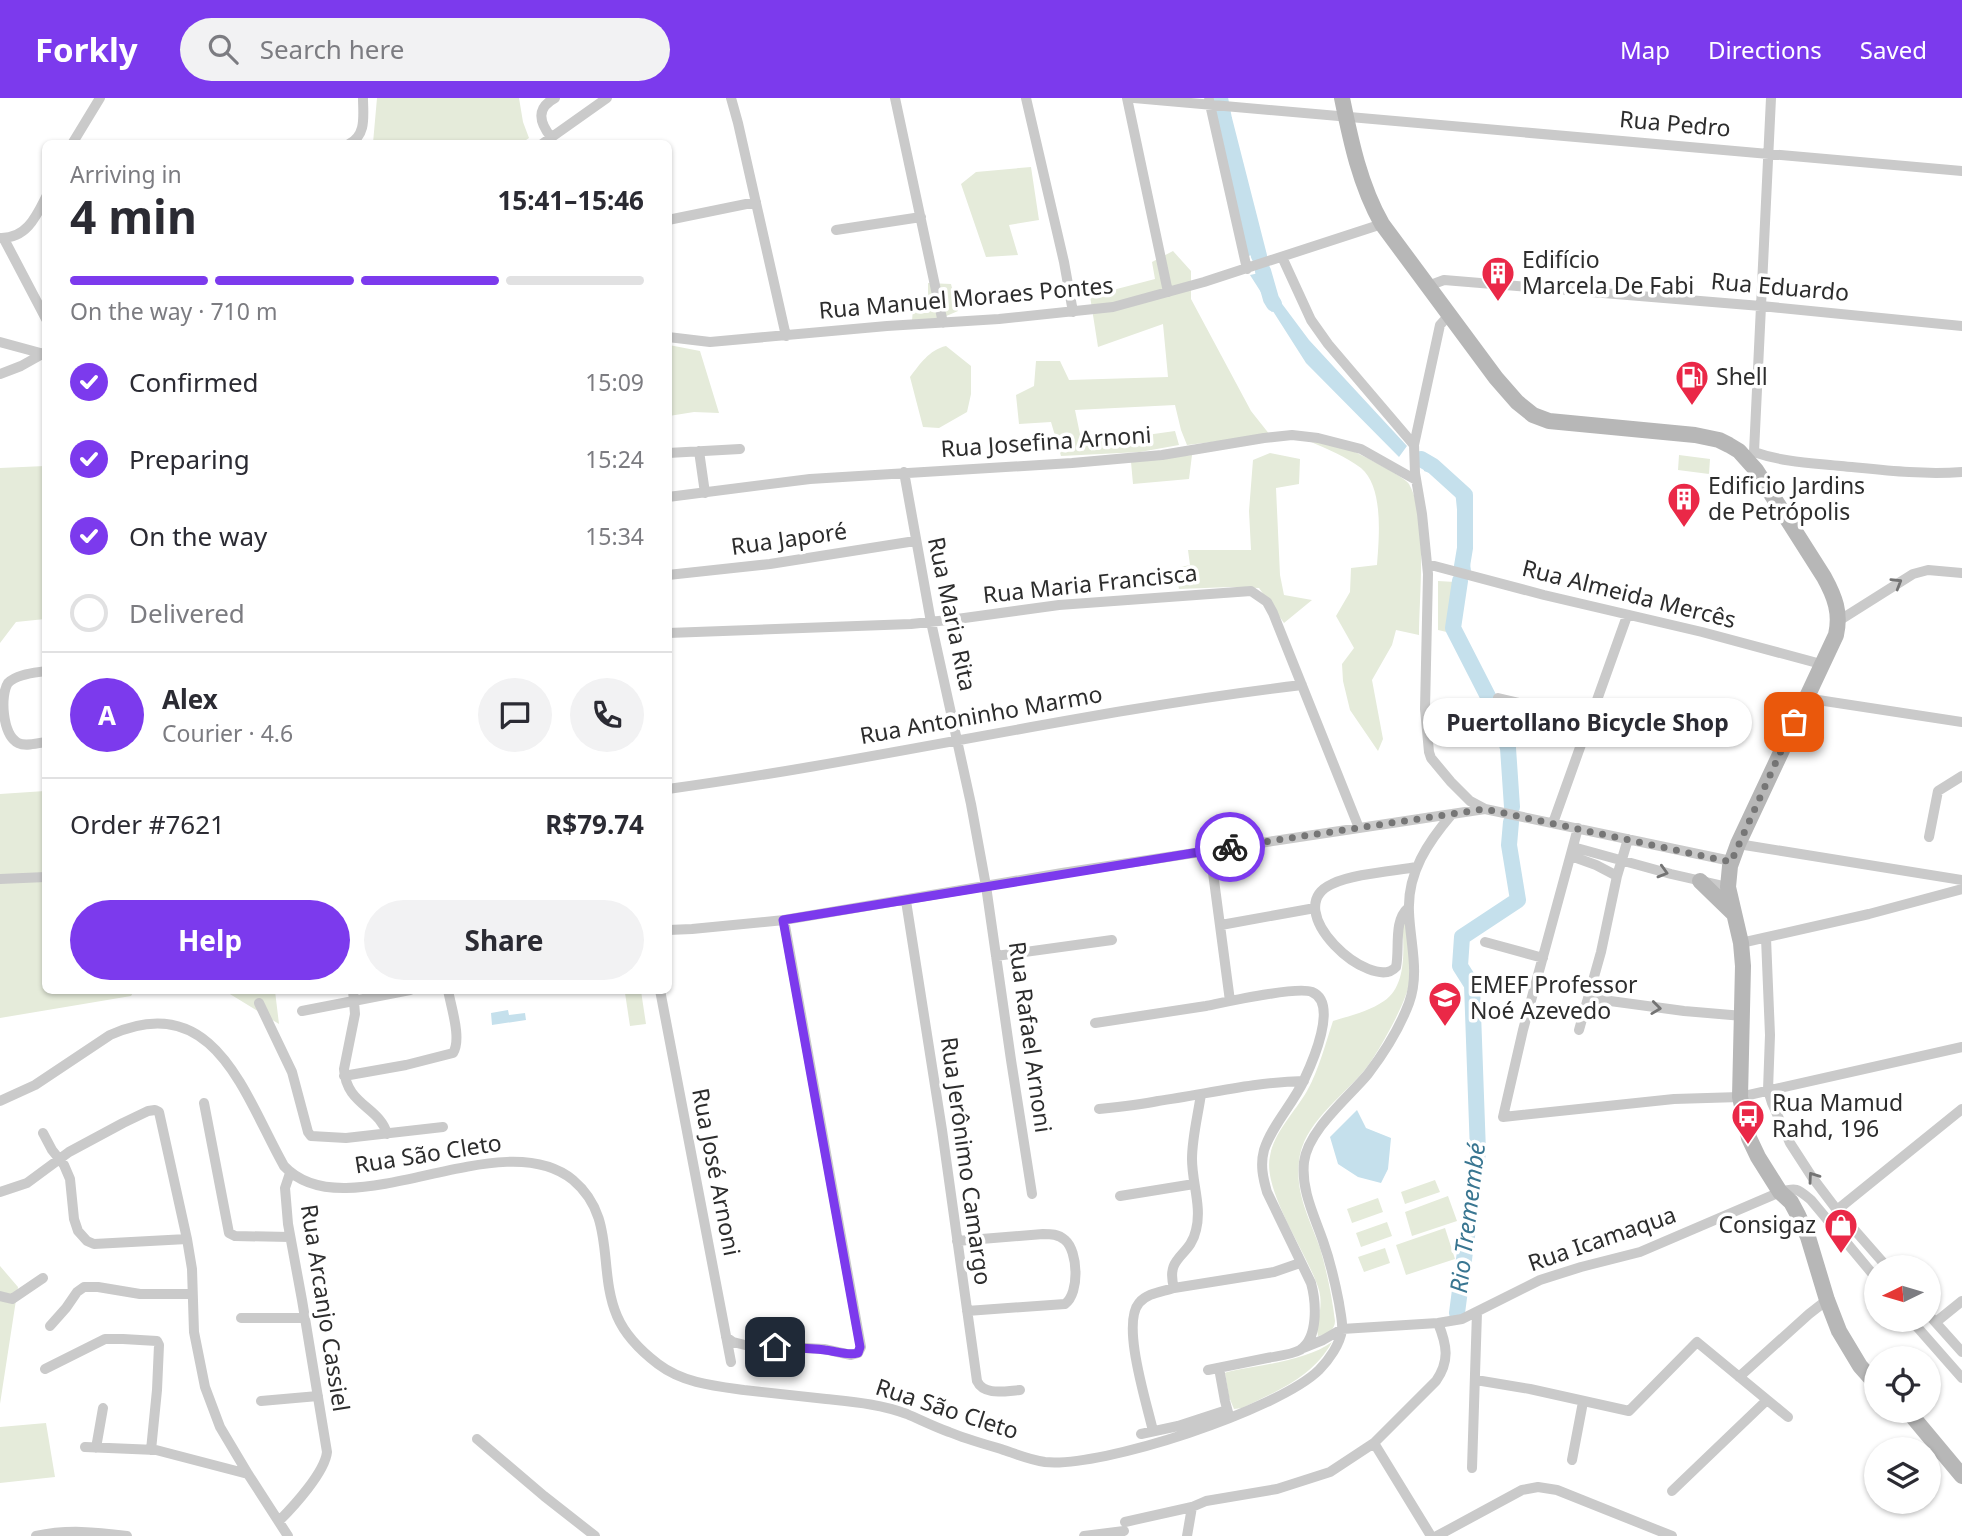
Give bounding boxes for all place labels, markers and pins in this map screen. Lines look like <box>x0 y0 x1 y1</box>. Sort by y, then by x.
place label: Edifício Marcela De Fabi <box>1522 243 1694 301</box>
building icon: Edifício Marcela De Fabi <box>1479 254 1517 303</box>
fuel station icon: Shell <box>1673 358 1711 407</box>
place label: Shell <box>1716 360 1768 392</box>
place label: Edificio Jardins de Petrópolis <box>1708 469 1865 527</box>
building icon: Edificio Jardins de Petrópolis <box>1665 480 1703 529</box>
pin <box>1764 692 1824 752</box>
callout: Puertollano Bicycle Shop <box>1423 698 1752 746</box>
place label: EMEF Professor Noé Azevedo <box>1470 968 1638 1026</box>
school or university icon: EMEF Professor Noé Azevedo <box>1426 979 1464 1028</box>
place label: Rua Mamud Rahd, 196 <box>1772 1086 1903 1144</box>
bus stop icon: Rua Mamud Rahd, 196 <box>1729 1097 1767 1146</box>
shop icon: Consigaz <box>1822 1206 1860 1255</box>
place label: Consigaz <box>1719 1208 1816 1240</box>
pin <box>745 1317 805 1377</box>

